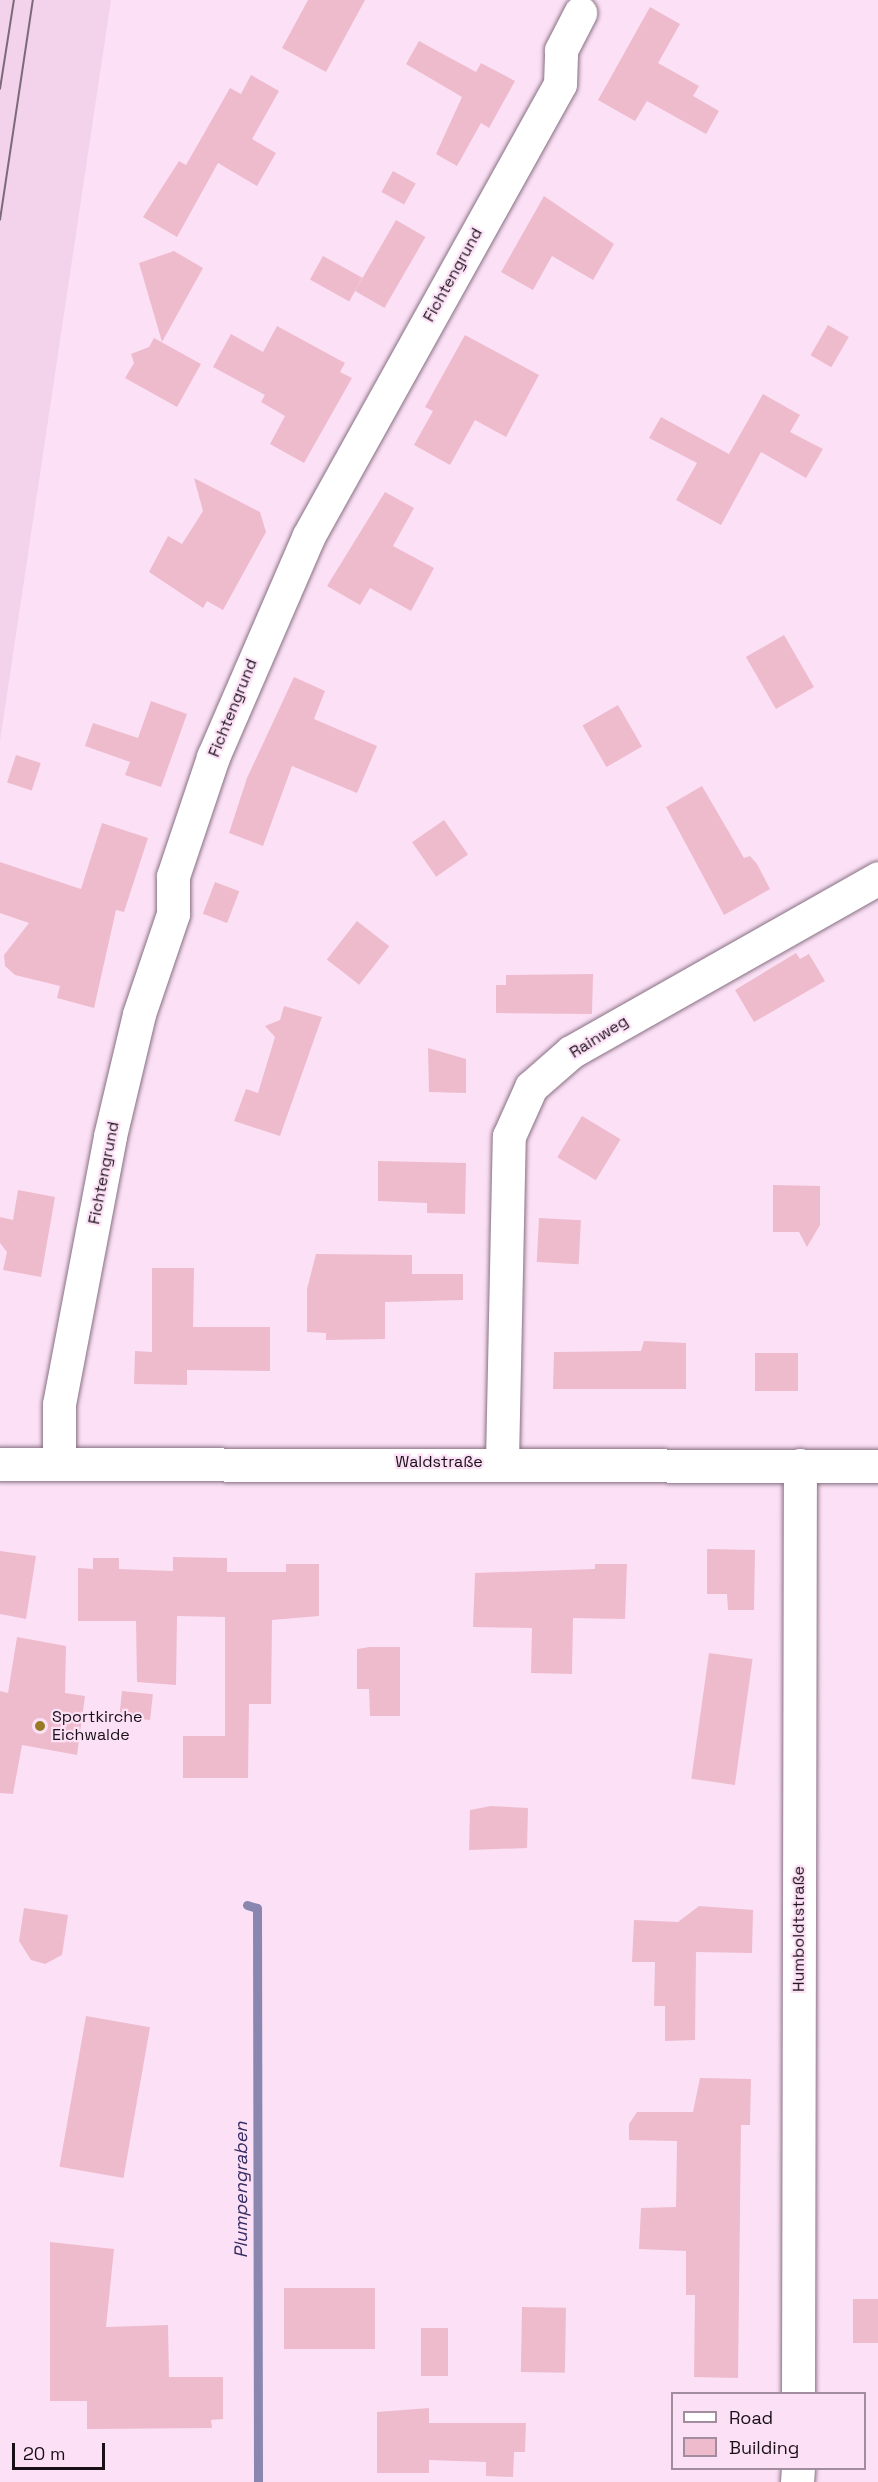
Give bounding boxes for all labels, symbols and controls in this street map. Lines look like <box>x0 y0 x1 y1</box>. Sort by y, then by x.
street label: Fichtengrund <box>419 225 487 325</box>
street label: Fichtengrund <box>205 656 261 760</box>
street label: Rainweg <box>566 1012 632 1062</box>
street label: Fichtengrund <box>85 1120 123 1226</box>
street label: Waldstraße <box>395 1452 483 1472</box>
place label: Sportkirche Eichwalde <box>52 1707 143 1745</box>
marker: Sportkirche Eichwalde <box>33 1719 47 1733</box>
street label: Humboldtstraße <box>789 1866 809 1992</box>
water label: Plumpengraben <box>230 2122 252 2258</box>
legend <box>671 2392 866 2470</box>
text: Road <box>729 2406 773 2429</box>
scale bar <box>15 2431 108 2469</box>
text: Building <box>729 2436 799 2459</box>
text: 20 m <box>23 2442 66 2465</box>

